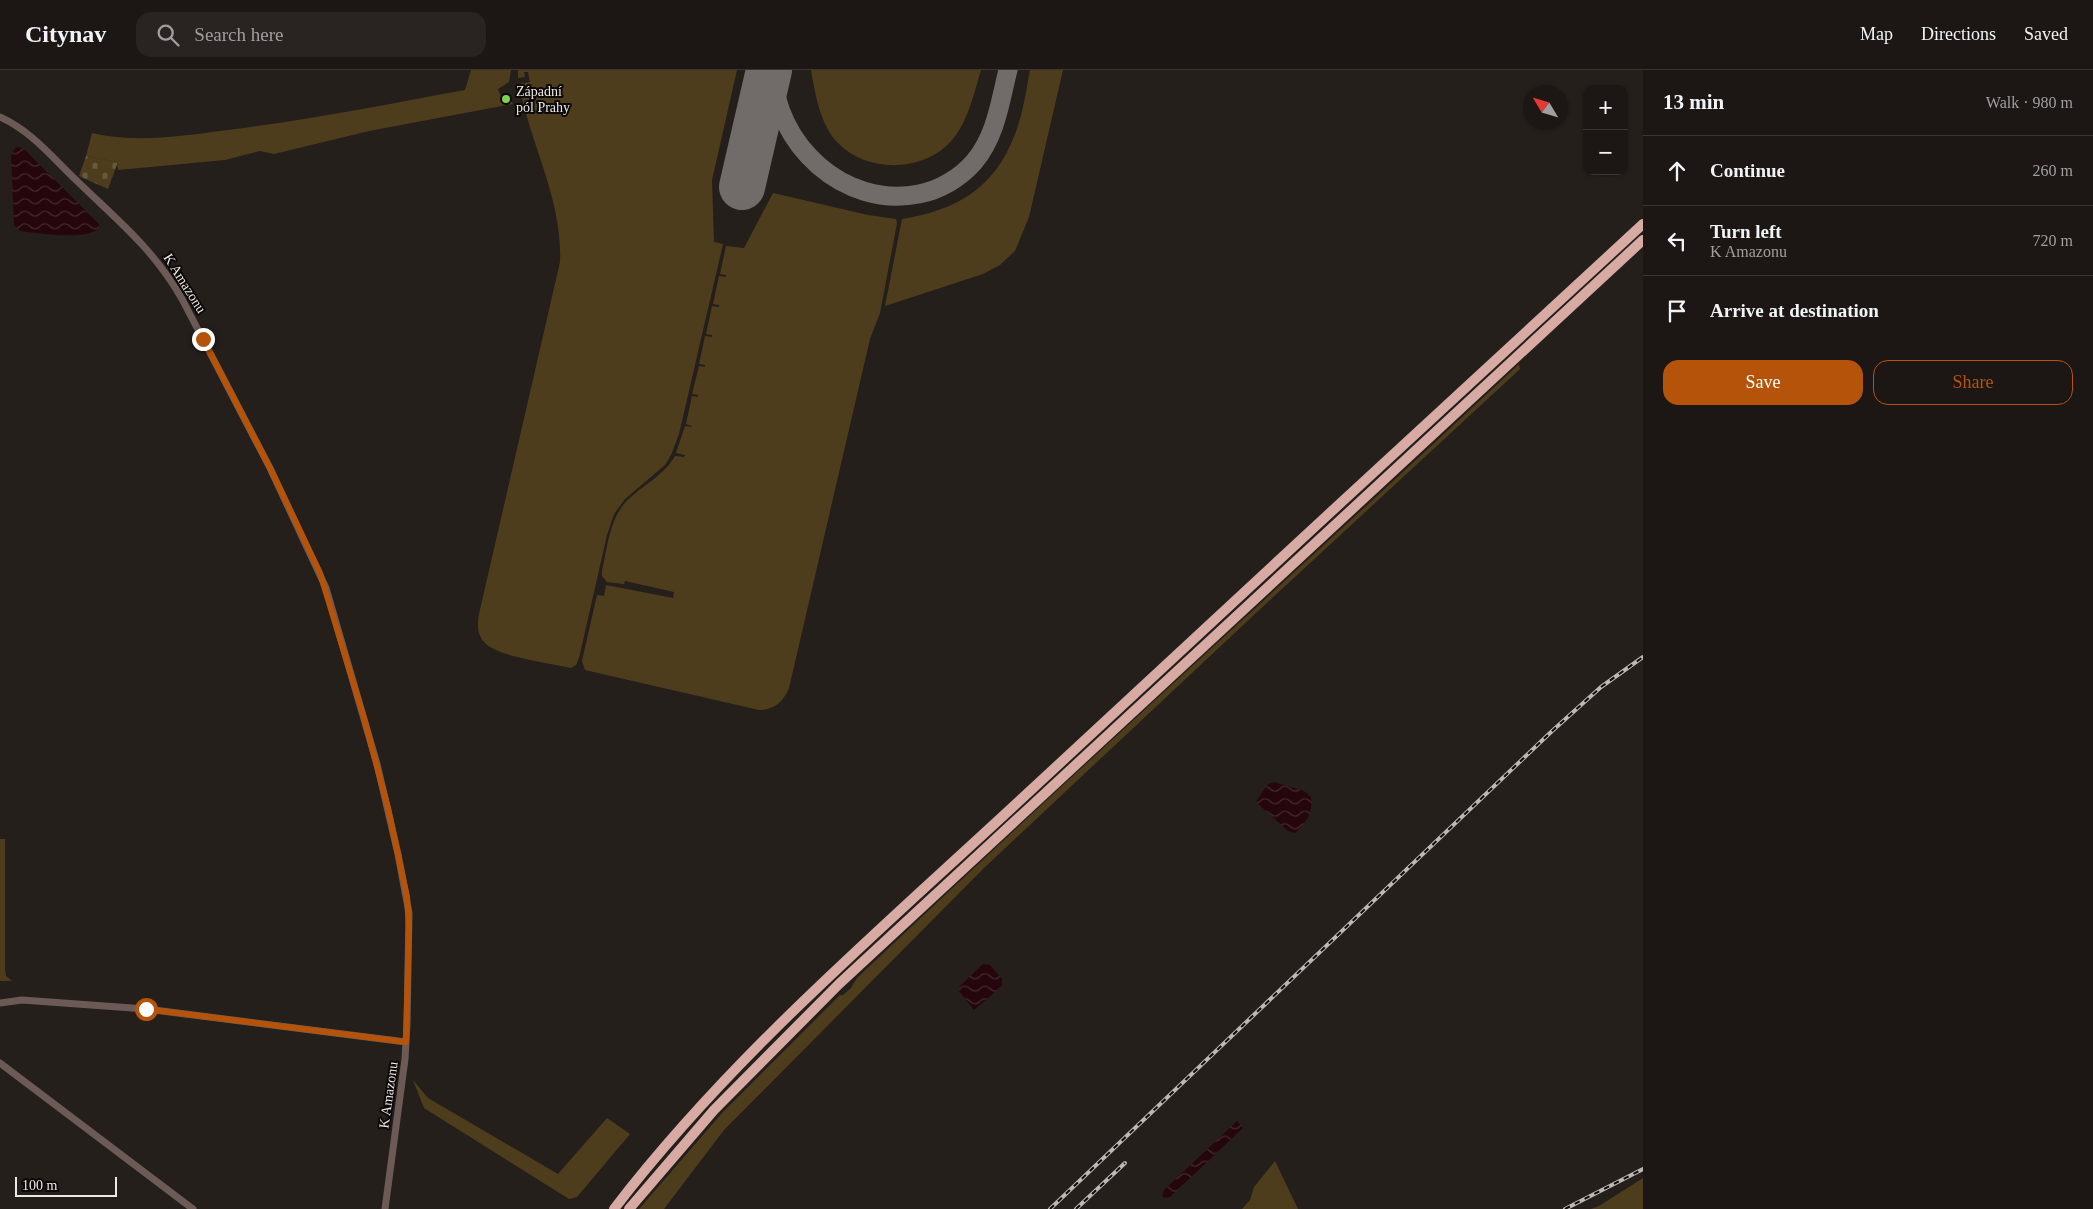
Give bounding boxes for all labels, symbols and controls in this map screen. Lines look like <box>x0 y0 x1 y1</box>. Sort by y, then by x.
search box <box>136 12 486 57</box>
text: Citynav <box>25 21 106 47</box>
icon: search <box>154 21 182 49</box>
text: Search here <box>194 24 283 45</box>
text: Map <box>1860 24 1893 44</box>
text: Directions <box>1921 24 1996 44</box>
text: Saved <box>2024 24 2068 44</box>
place label: Západní pól Prahy <box>516 84 570 115</box>
north arrow <box>1523 85 1568 130</box>
map controls <box>1583 85 1628 175</box>
button: + <box>1583 85 1628 130</box>
text: 13 min <box>1663 90 1724 114</box>
marker: Západní pól Prahy <box>500 93 512 105</box>
text: Walk · 980 m <box>1986 94 2073 111</box>
button: − <box>1583 130 1628 175</box>
icon: ahead <box>1663 157 1691 185</box>
text: Continue <box>1710 160 1785 181</box>
text: 260 m <box>2033 162 2073 179</box>
text: Turn left <box>1710 221 1782 242</box>
icon: left <box>1663 227 1691 255</box>
text: 720 m <box>2033 232 2073 249</box>
text: K Amazonu <box>1710 243 1787 260</box>
street label: K Amazonu <box>160 251 209 316</box>
icon: arrive <box>1663 297 1691 325</box>
text: Arrive at destination <box>1710 300 1879 321</box>
route end <box>192 328 215 351</box>
button: Save <box>1663 360 1863 405</box>
button: Share <box>1873 360 2073 405</box>
route start <box>135 998 158 1021</box>
street label: K Amazonu <box>376 1061 401 1129</box>
scale bar <box>15 1174 118 1197</box>
text: 100 m <box>22 1178 57 1193</box>

